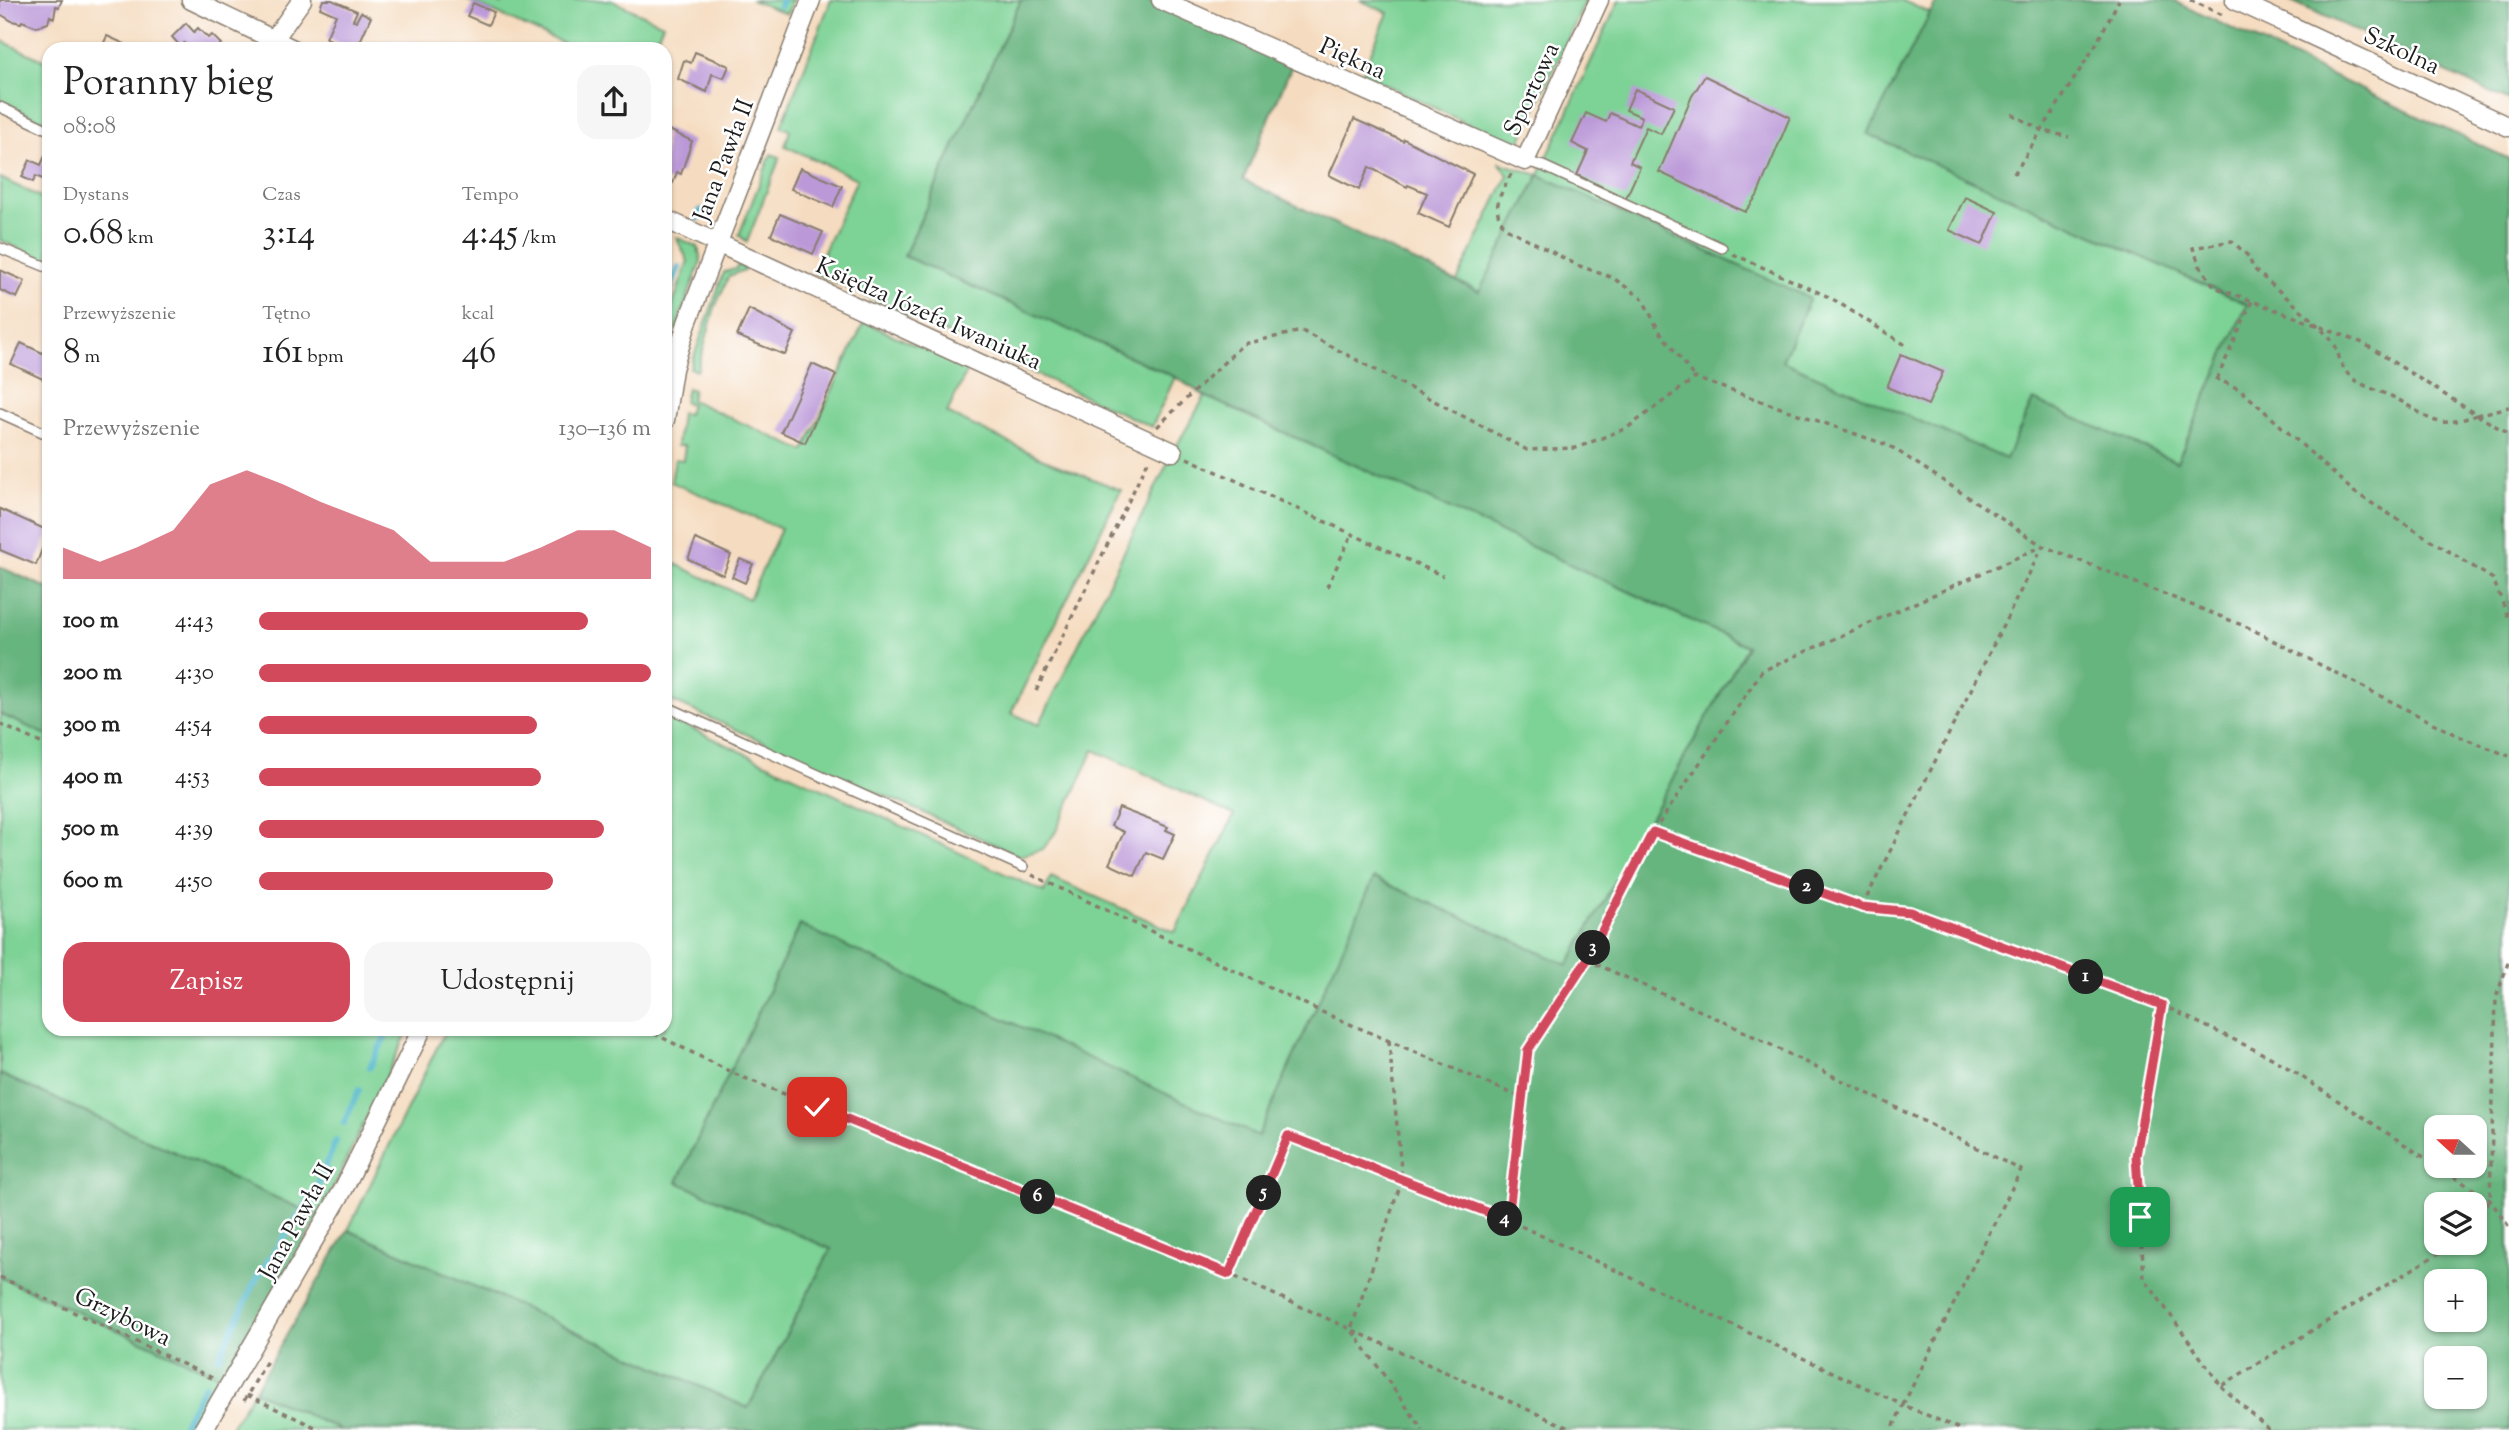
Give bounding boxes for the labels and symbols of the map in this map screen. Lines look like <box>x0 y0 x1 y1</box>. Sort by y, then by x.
street label: Szkolna <box>2357 19 2445 84</box>
street label: Piękna <box>1314 30 1391 89</box>
street label: Sportowa <box>1496 38 1569 142</box>
street label: Jana Pawła II <box>685 94 764 229</box>
street label: Księdza Józefa Iwaniuka <box>810 250 1047 380</box>
pin: 2 <box>1790 870 1825 904</box>
pin: 3 <box>1576 930 1610 965</box>
pin: 1 <box>2068 960 2104 995</box>
pin <box>787 1077 847 1137</box>
north arrow <box>2424 1115 2487 1178</box>
street label: Jana Pawła II <box>251 1157 344 1288</box>
pin: 5 <box>1246 1176 1282 1210</box>
pin: 6 <box>1020 1180 1056 1214</box>
pin <box>2110 1187 2170 1247</box>
pin: 4 <box>1488 1202 1522 1236</box>
street label: Grzybowa <box>68 1280 176 1356</box>

